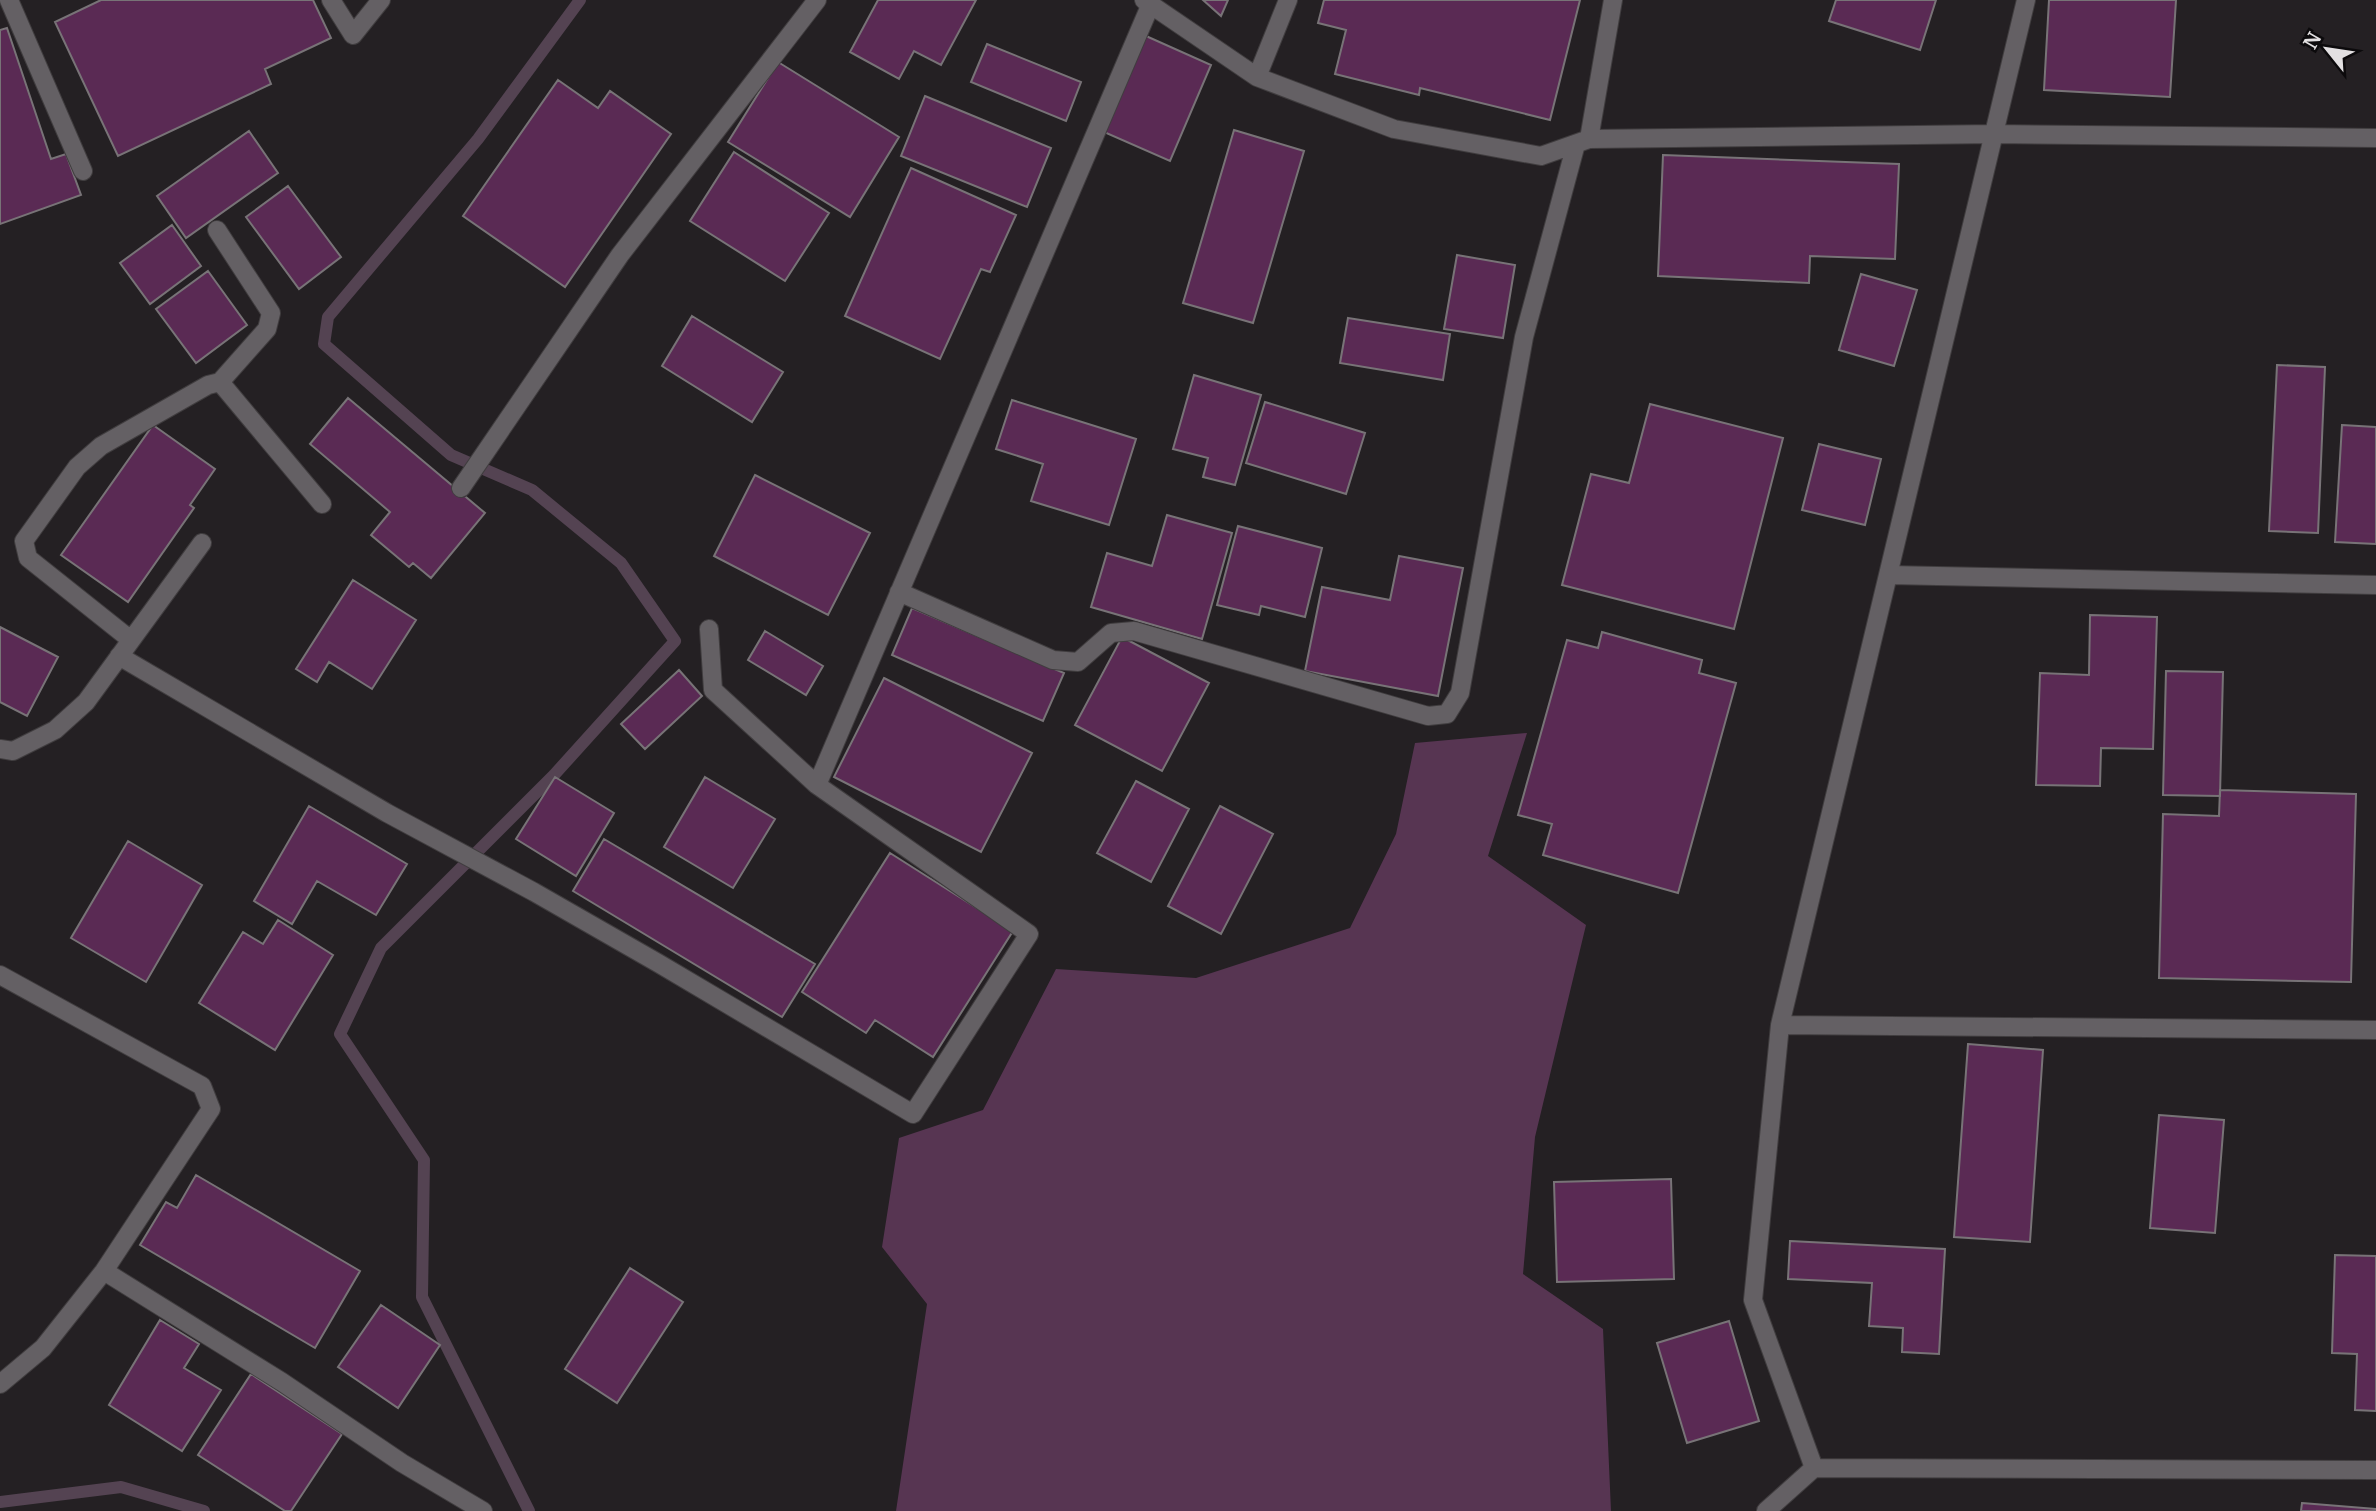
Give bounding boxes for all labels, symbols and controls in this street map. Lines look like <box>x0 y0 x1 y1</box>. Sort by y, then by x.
north arrow <box>2292 14 2362 84</box>
text: N <box>2298 28 2326 53</box>

